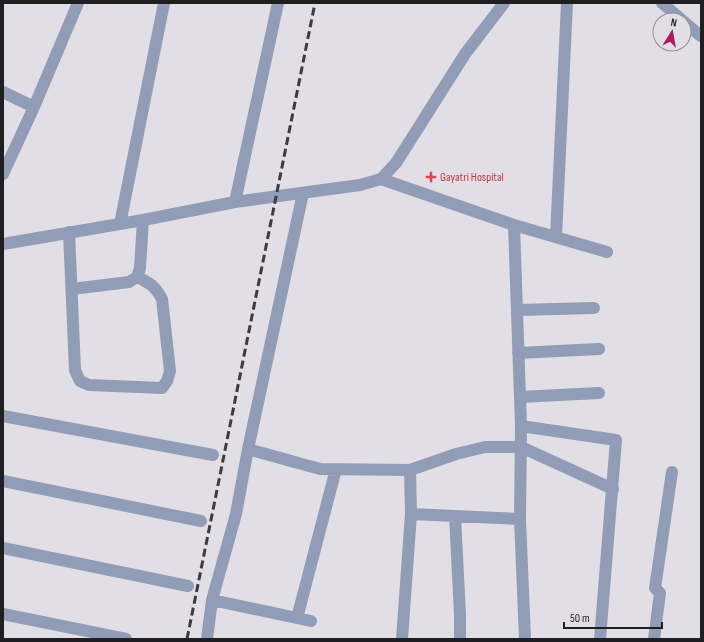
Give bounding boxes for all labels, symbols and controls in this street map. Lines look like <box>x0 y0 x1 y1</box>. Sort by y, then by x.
north arrow <box>652 12 692 52</box>
text: N <box>670 16 678 30</box>
place label: Gayatri Hospital <box>440 170 504 185</box>
marker: Gayatri Hospital <box>425 171 437 183</box>
scale bar <box>564 604 662 630</box>
text: 50 m <box>570 611 590 626</box>

